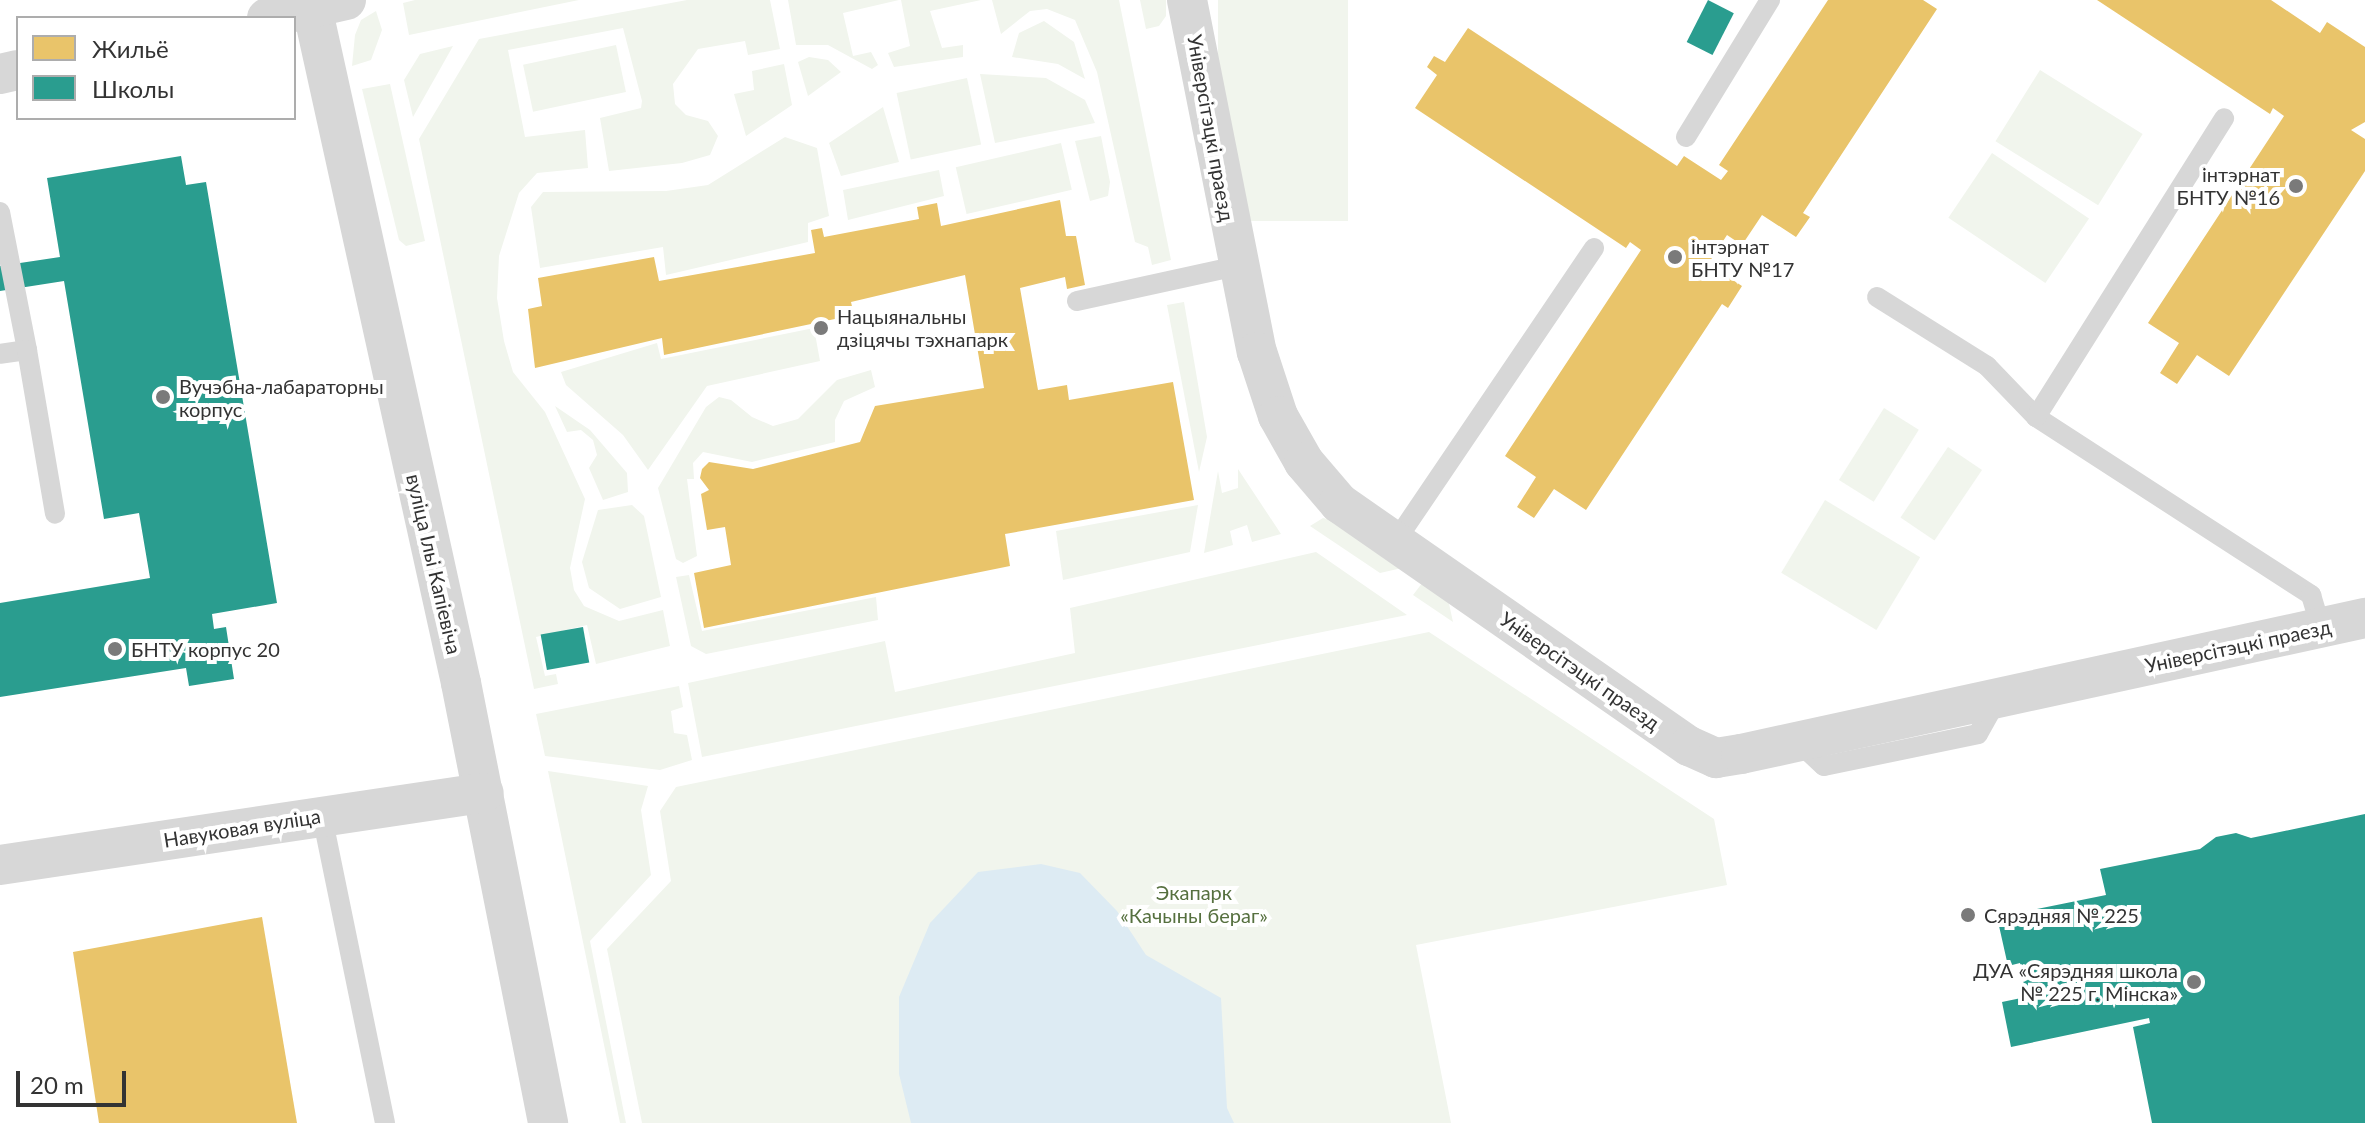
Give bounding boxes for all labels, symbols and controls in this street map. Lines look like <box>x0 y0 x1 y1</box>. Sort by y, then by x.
legend <box>16 16 296 120</box>
street label: Універсітэцкі праезд <box>1183 33 1239 223</box>
text: Жильё <box>92 34 169 63</box>
text: Школы <box>92 74 174 103</box>
place label: інтэрнат БНТУ №16 <box>2177 162 2280 209</box>
marker: інтэрнат БНТУ №16 <box>2287 177 2305 195</box>
place label: інтэрнат БНТУ №17 <box>1691 234 1794 281</box>
marker: інтэрнат БНТУ №17 <box>1666 248 1684 266</box>
place label: Нацыянальны дзіцячы тэхнапарк <box>837 304 1008 351</box>
marker: Нацыянальны дзіцячы тэхнапарк <box>812 319 830 337</box>
place label: Вучэбна-лабараторны корпус <box>179 374 384 421</box>
marker: Вучэбна-лабараторны корпус <box>154 388 172 406</box>
street label: вуліца Ільі Капіевіча <box>402 472 466 656</box>
street label: Універсітэцкі праезд <box>1495 607 1665 735</box>
street label: Універсітэцкі праезд <box>2143 615 2333 677</box>
place label: БНТУ корпус 20 <box>131 637 280 661</box>
marker: БНТУ корпус 20 <box>106 640 124 658</box>
street label: Навуковая вуліца <box>162 804 322 852</box>
park label: Экапарк «Качыны бераг» <box>1120 880 1268 927</box>
place label: Сярэдняя № 225 <box>1984 903 2139 927</box>
marker: Сярэдняя № 225 <box>1959 906 1977 924</box>
place label: ДУА «Сярэдняя школа № 225 г. Мінска» <box>1973 958 2178 1005</box>
marker: ДУА «Сярэдняя школа № 225 г. Мінска» <box>2185 973 2203 991</box>
scale bar <box>20 1055 130 1105</box>
text: 20 m <box>30 1070 84 1099</box>

